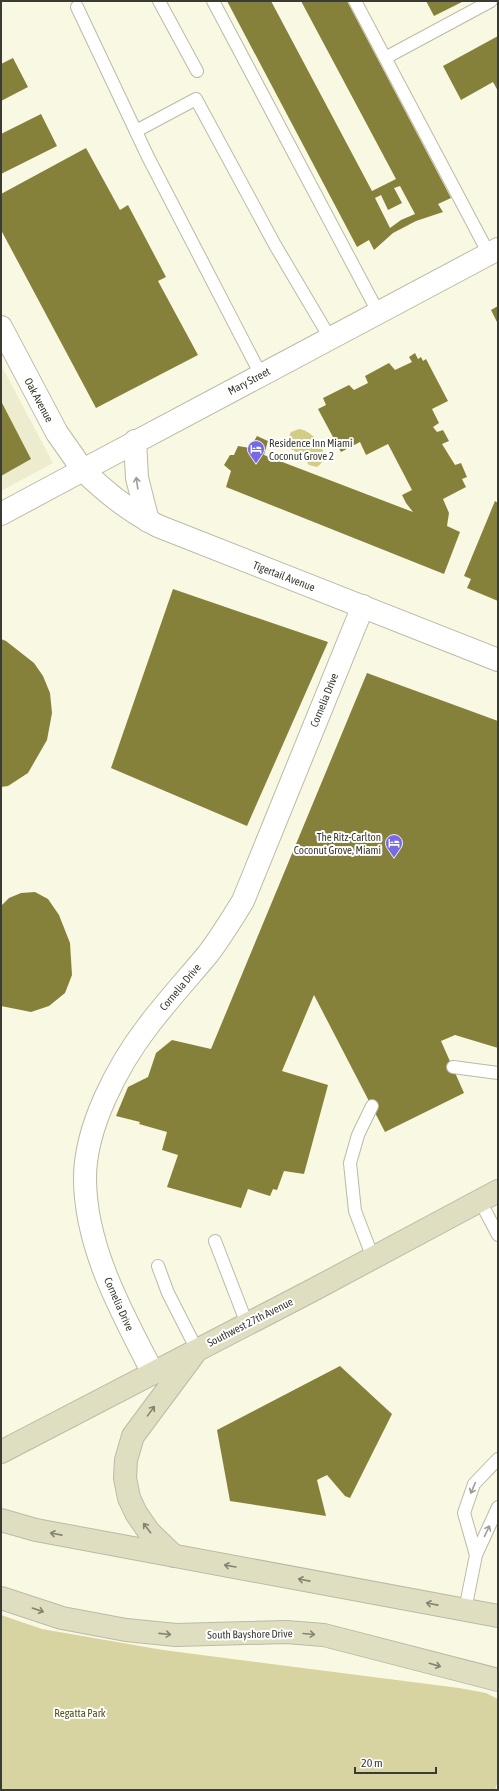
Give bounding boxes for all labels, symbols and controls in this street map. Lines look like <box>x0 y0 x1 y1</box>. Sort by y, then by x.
street label: Mary Street <box>226 365 272 397</box>
street label: Oak Avenue <box>22 376 56 424</box>
place label: Residence Inn Miami Coconut Grove 2 <box>269 437 352 462</box>
hotel icon: Residence Inn Miami Coconut Grove 2 <box>246 439 266 464</box>
one-way arrow <box>133 477 141 490</box>
street label: Tigertail Avenue <box>251 559 317 593</box>
street label: Cornelia Drive <box>308 671 340 729</box>
place label: The Ritz-Carlton Coconut Grove, Miami <box>294 831 381 856</box>
hotel icon: The Ritz-Carlton Coconut Grove, Miami <box>384 833 404 858</box>
street label: Cornelia Drive <box>157 961 203 1013</box>
street label: Cornelia Drive <box>102 1275 136 1333</box>
street label: Southwest 27th Avenue <box>205 1295 295 1349</box>
one-way arrow <box>147 1405 155 1416</box>
one-way arrow <box>469 1482 477 1494</box>
one-way arrow <box>143 1523 152 1534</box>
one-way arrow <box>484 1525 491 1537</box>
one-way arrow <box>50 1529 63 1537</box>
one-way arrow <box>224 1562 237 1570</box>
one-way arrow <box>298 1576 311 1584</box>
one-way arrow <box>426 1600 439 1608</box>
one-way arrow <box>32 1607 44 1615</box>
street label: South Bayshore Drive <box>207 1627 293 1641</box>
one-way arrow <box>158 1630 171 1638</box>
one-way arrow <box>302 1630 315 1638</box>
one-way arrow <box>428 1662 441 1669</box>
park label: Regatta Park <box>54 1707 106 1719</box>
scale bar <box>355 1749 436 1775</box>
text: 20 m <box>361 1756 383 1770</box>

